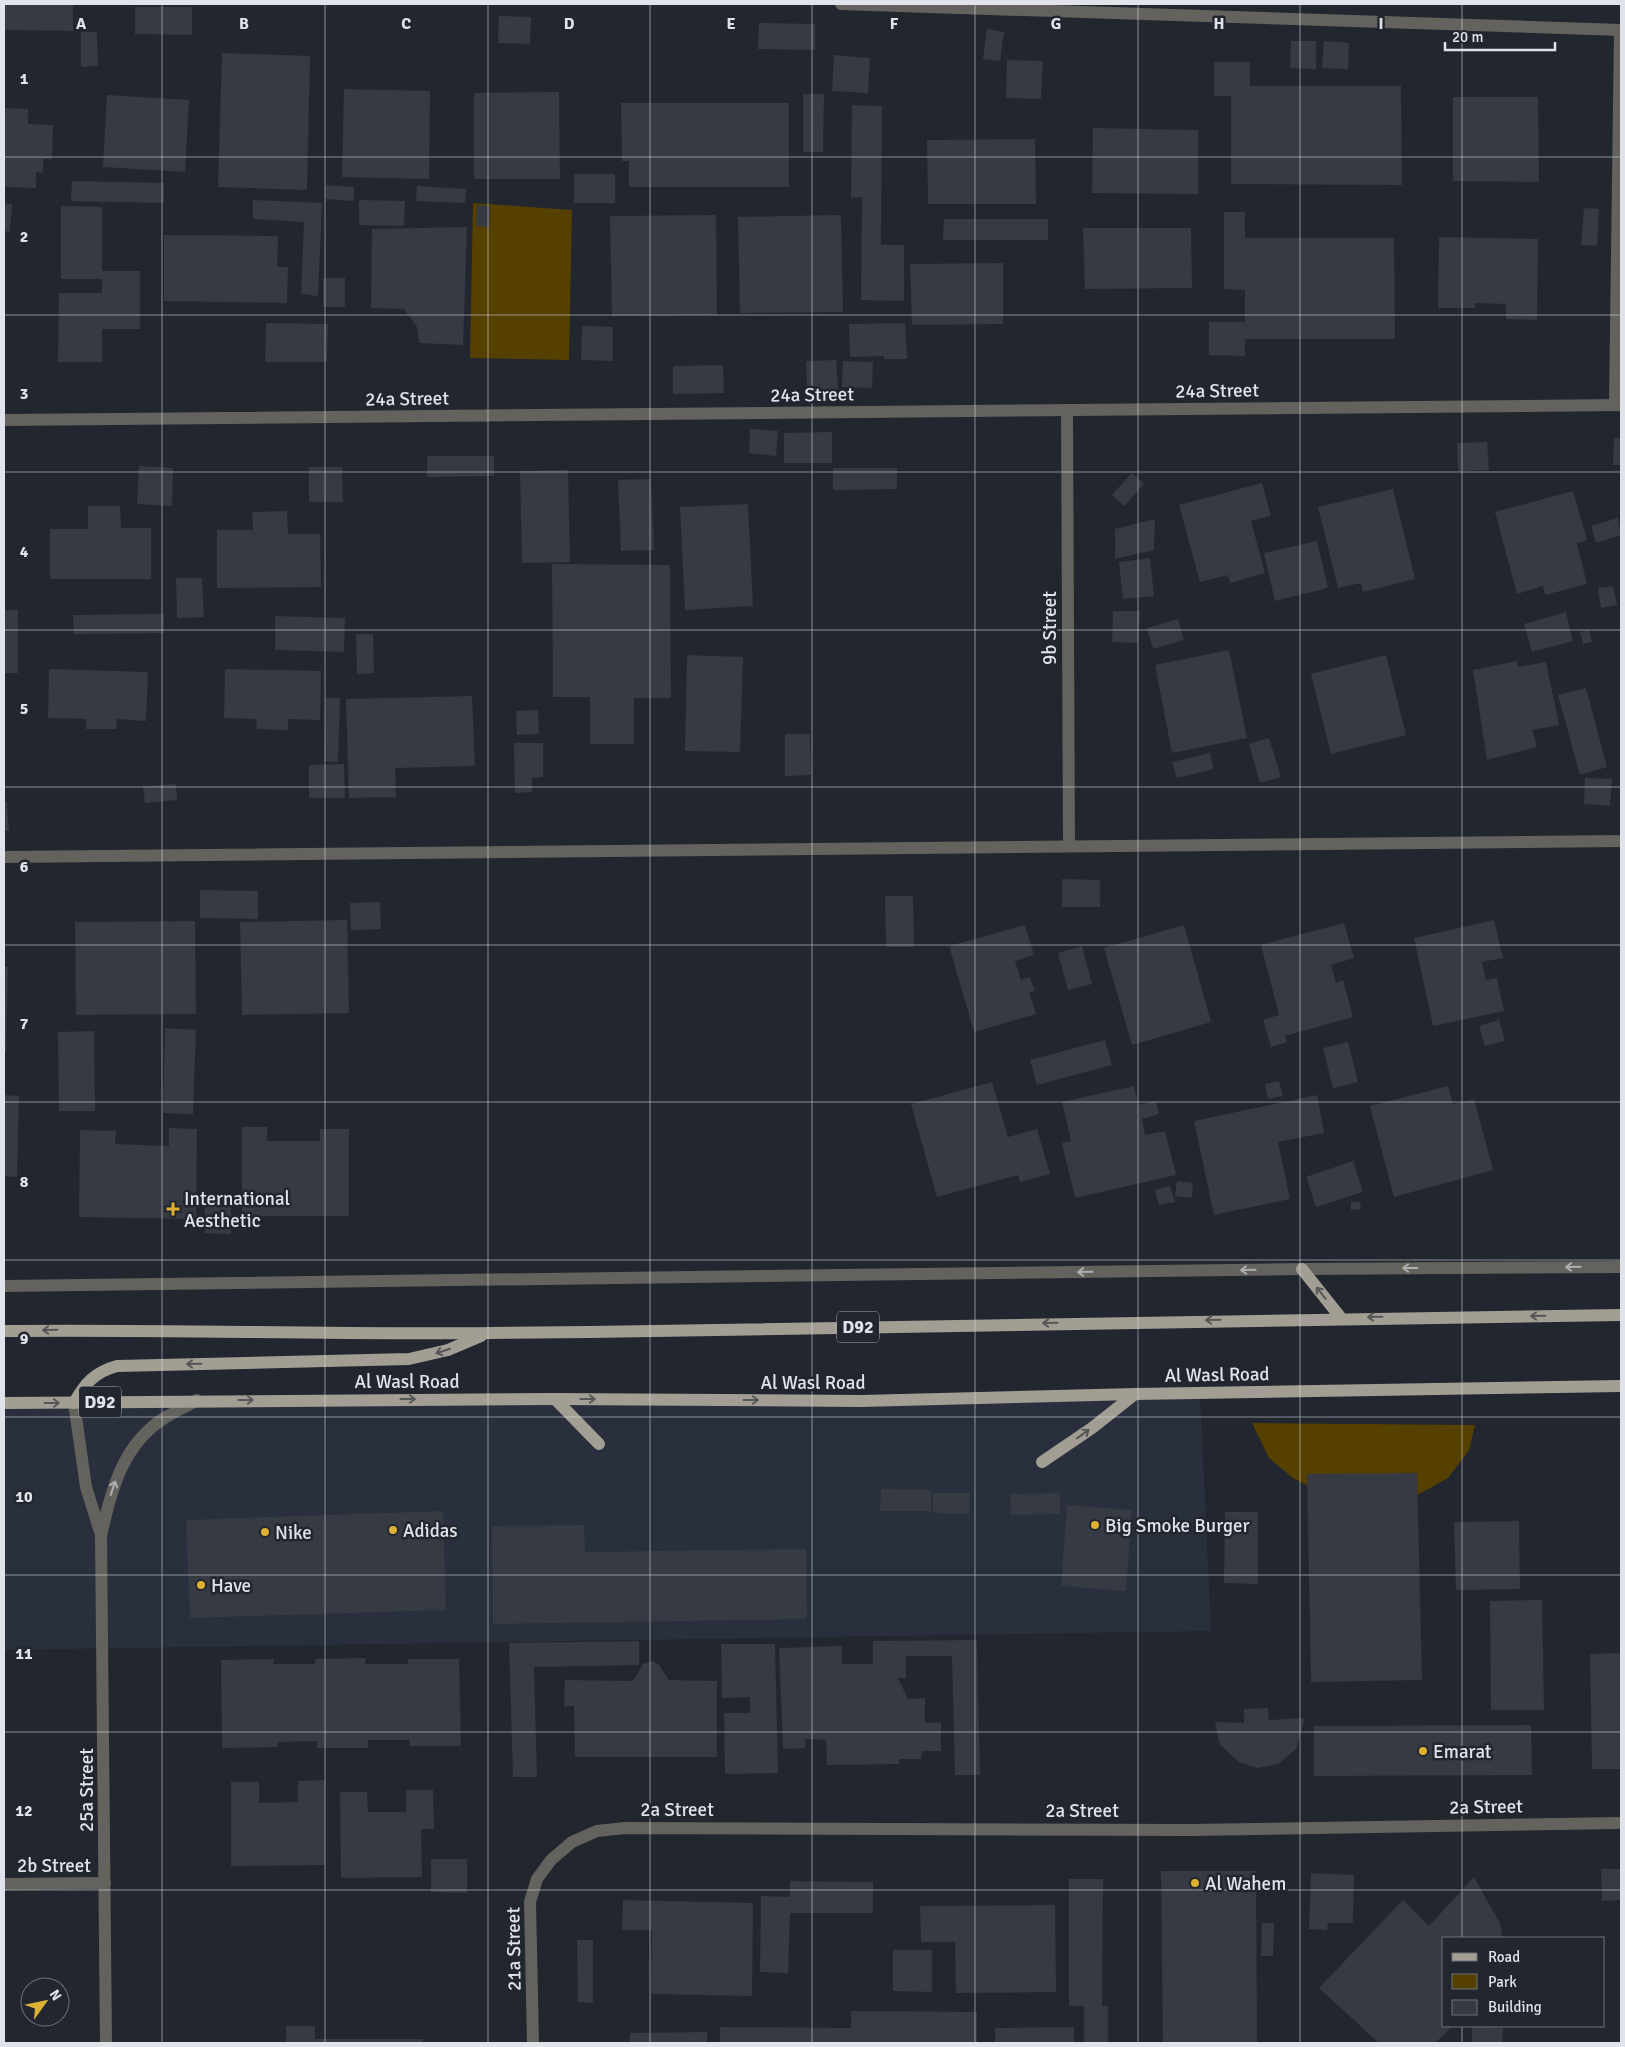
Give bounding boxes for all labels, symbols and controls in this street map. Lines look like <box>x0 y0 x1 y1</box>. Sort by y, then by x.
text: A <box>76 14 87 34</box>
text: B <box>239 14 249 34</box>
text: C <box>401 14 411 34</box>
text: D <box>564 14 575 34</box>
text: E <box>726 14 736 34</box>
text: F <box>890 14 899 34</box>
text: G <box>1051 14 1061 34</box>
text: H <box>1214 14 1224 34</box>
text: I <box>1378 14 1384 34</box>
scale bar <box>1445 20 1555 52</box>
text: 20 m <box>1452 28 1483 46</box>
text: 1 <box>20 69 29 89</box>
text: 2 <box>20 227 28 247</box>
street label: 24a Street <box>1175 378 1259 404</box>
street label: 24a Street <box>770 382 854 408</box>
text: 3 <box>20 384 28 404</box>
street label: 24a Street <box>365 386 449 412</box>
text: 4 <box>20 542 29 562</box>
street label: 9b Street <box>1038 591 1062 665</box>
text: 5 <box>20 699 28 719</box>
text: 6 <box>20 857 29 877</box>
text: 7 <box>20 1014 29 1034</box>
text: 8 <box>20 1172 29 1192</box>
place label: International Aesthetic <box>184 1187 290 1233</box>
marker: International Aesthetic <box>166 1202 180 1216</box>
one-way arrow <box>1402 1263 1418 1273</box>
one-way arrow <box>1565 1263 1581 1272</box>
one-way arrow <box>1240 1265 1256 1275</box>
one-way arrow <box>1077 1267 1094 1277</box>
one-way arrow <box>1316 1287 1327 1300</box>
road number: D92 <box>837 1311 879 1342</box>
one-way arrow <box>1530 1311 1546 1321</box>
one-way arrow <box>1367 1312 1384 1322</box>
one-way arrow <box>1205 1315 1221 1325</box>
one-way arrow <box>1042 1318 1058 1328</box>
one-way arrow <box>42 1325 58 1335</box>
text: 9 <box>20 1329 29 1349</box>
one-way arrow <box>436 1347 451 1356</box>
one-way arrow <box>186 1359 202 1369</box>
street label: Al Wasl Road <box>1164 1362 1270 1388</box>
street label: Al Wasl Road <box>354 1370 460 1394</box>
street label: Al Wasl Road <box>760 1371 866 1395</box>
road number: D92 <box>79 1386 121 1418</box>
one-way arrow <box>400 1394 416 1404</box>
one-way arrow <box>580 1394 596 1404</box>
one-way arrow <box>238 1395 254 1405</box>
one-way arrow <box>742 1395 759 1405</box>
one-way arrow <box>44 1398 60 1408</box>
one-way arrow <box>1075 1429 1089 1440</box>
one-way arrow <box>108 1481 118 1497</box>
text: 10 <box>15 1487 33 1507</box>
place label: Big Smoke Burger <box>1105 1514 1250 1538</box>
place label: Adidas <box>403 1519 458 1543</box>
marker: Big Smoke Burger <box>1089 1519 1101 1531</box>
place label: Nike <box>275 1521 312 1545</box>
marker: Adidas <box>387 1524 399 1536</box>
marker: Nike <box>259 1526 271 1538</box>
place label: Have <box>211 1574 251 1598</box>
marker: Have <box>195 1579 207 1591</box>
text: 11 <box>15 1644 33 1664</box>
place label: Emarat <box>1433 1740 1492 1764</box>
marker: Emarat <box>1417 1745 1429 1757</box>
street label: 25a Street <box>75 1748 99 1832</box>
street label: 2a Street <box>1449 1794 1523 1820</box>
street label: 2a Street <box>640 1798 714 1822</box>
street label: 2a Street <box>1045 1799 1119 1823</box>
text: 12 <box>15 1801 33 1821</box>
street label: 2b Street <box>17 1854 91 1878</box>
place label: Al Wahem <box>1205 1872 1286 1896</box>
marker: Al Wahem <box>1189 1877 1201 1889</box>
street label: 21a Street <box>501 1907 527 1991</box>
legend <box>1442 1937 1605 2027</box>
text: Road <box>1488 1948 1520 1966</box>
text: Park <box>1488 1973 1517 1991</box>
north arrow <box>20 1977 70 2027</box>
text: N <box>46 1986 65 2004</box>
text: Building <box>1488 1998 1542 2016</box>

